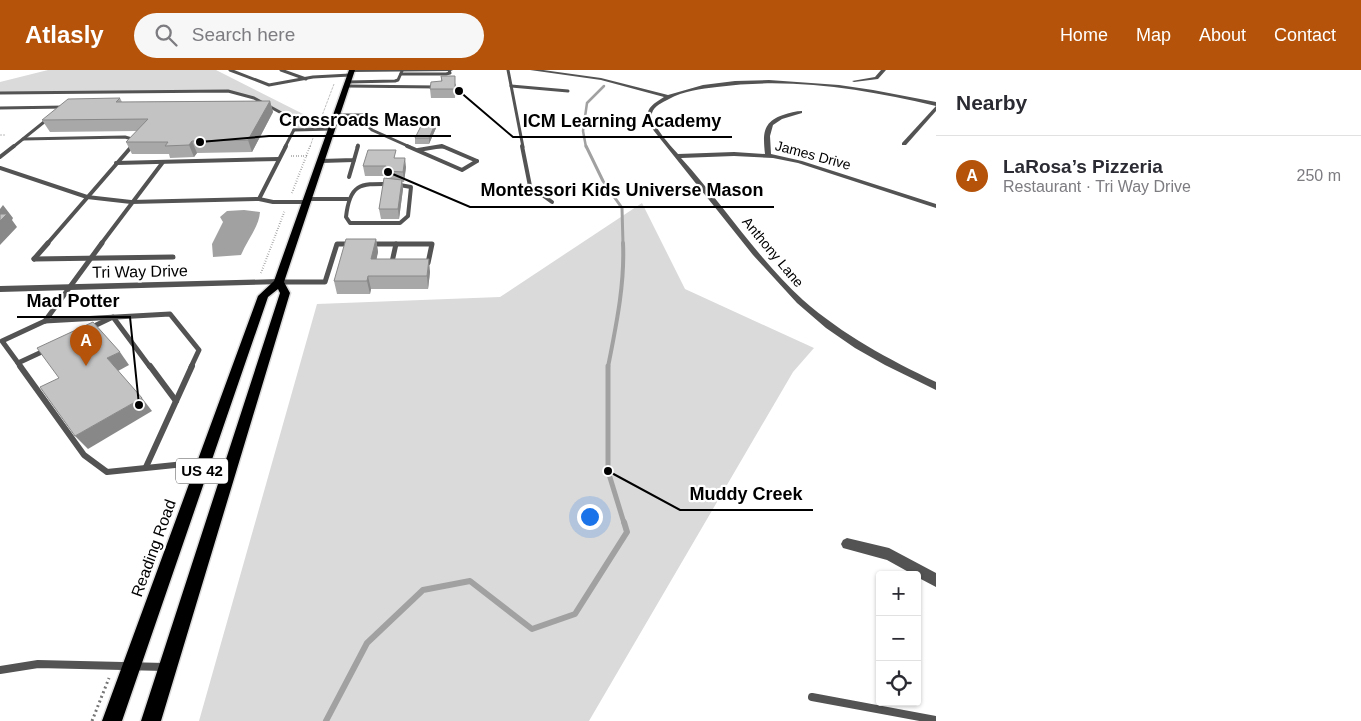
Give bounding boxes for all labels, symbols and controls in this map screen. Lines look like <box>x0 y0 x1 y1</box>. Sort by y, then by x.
search box <box>134 13 484 58</box>
text: Atlasly <box>25 21 104 48</box>
icon: search <box>152 21 180 49</box>
text: Search here <box>192 24 295 45</box>
text: Home <box>1060 25 1108 45</box>
text: Map <box>1136 25 1171 45</box>
text: About <box>1199 25 1246 45</box>
text: Contact <box>1274 25 1336 45</box>
text: Nearby <box>956 91 1027 114</box>
callout: Crossroads Mason <box>269 103 451 136</box>
callout: ICM Learning Academy <box>513 104 732 137</box>
text: Crossroads Mason <box>279 110 441 130</box>
text: ICM Learning Academy <box>523 111 721 131</box>
street label: James Drive <box>773 137 853 173</box>
text: LaRosa’s Pizzeria <box>1003 156 1163 177</box>
text: A <box>966 167 978 184</box>
text: 250 m <box>1297 167 1341 184</box>
callout: Montessori Kids Universe Mason <box>470 174 774 207</box>
text: Restaurant · Tri Way Drive <box>1003 178 1191 195</box>
text: Montessori Kids Universe Mason <box>480 180 764 200</box>
street label: Anthony Lane <box>739 214 807 290</box>
street label: Tri Way Drive <box>92 262 188 281</box>
callout: Mad Potter <box>17 284 130 317</box>
text: Mad Potter <box>26 291 120 311</box>
pin: A <box>70 325 102 366</box>
road number: US 42 <box>176 458 228 484</box>
callout: Muddy Creek <box>680 477 813 510</box>
text: Muddy Creek <box>689 484 804 504</box>
street label: Reading Road <box>128 497 179 599</box>
your location <box>577 504 603 530</box>
map controls <box>876 571 921 706</box>
button: + <box>876 571 921 616</box>
button: − <box>876 616 921 661</box>
button: locate <box>876 661 921 706</box>

